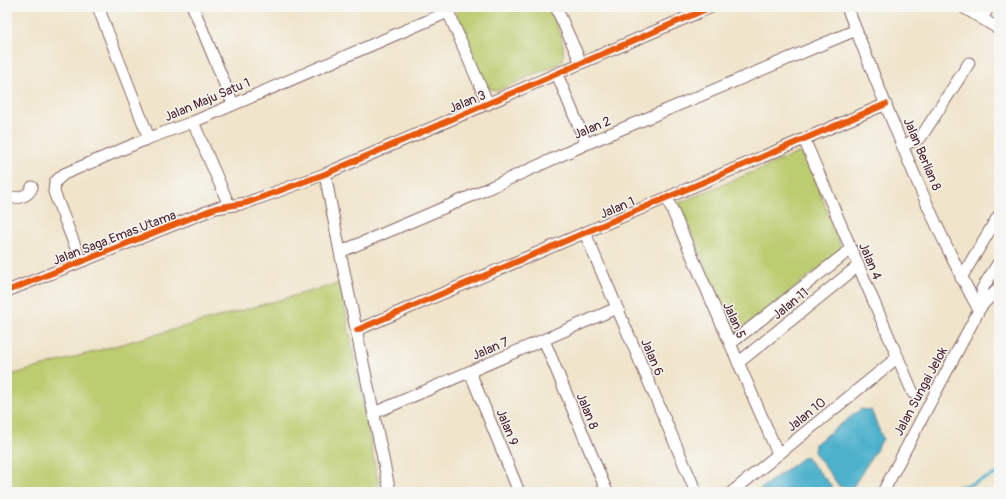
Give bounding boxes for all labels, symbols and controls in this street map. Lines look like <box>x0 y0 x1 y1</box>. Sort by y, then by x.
street label: Jalan Maju Satu 1 <box>162 75 253 125</box>
street label: Jalan 3 <box>447 87 488 117</box>
street label: Jalan 2 <box>572 113 613 143</box>
street label: Jalan Berlian 8 <box>900 116 945 194</box>
street label: Jalan 1 <box>598 193 637 222</box>
street label: Jalan Saga Emas Utama <box>50 207 178 269</box>
street label: Jalan 4 <box>855 240 885 283</box>
street label: Jalan 11 <box>770 285 812 323</box>
street label: Jalan 5 <box>719 300 749 341</box>
street label: Jalan 7 <box>470 334 511 364</box>
street label: Jalan 6 <box>637 336 667 378</box>
street label: Jalan Sungai Jelok <box>891 344 951 439</box>
street label: Jalan 8 <box>573 391 602 432</box>
street label: Jalan 10 <box>784 394 829 435</box>
street label: Jalan 9 <box>493 407 522 448</box>

